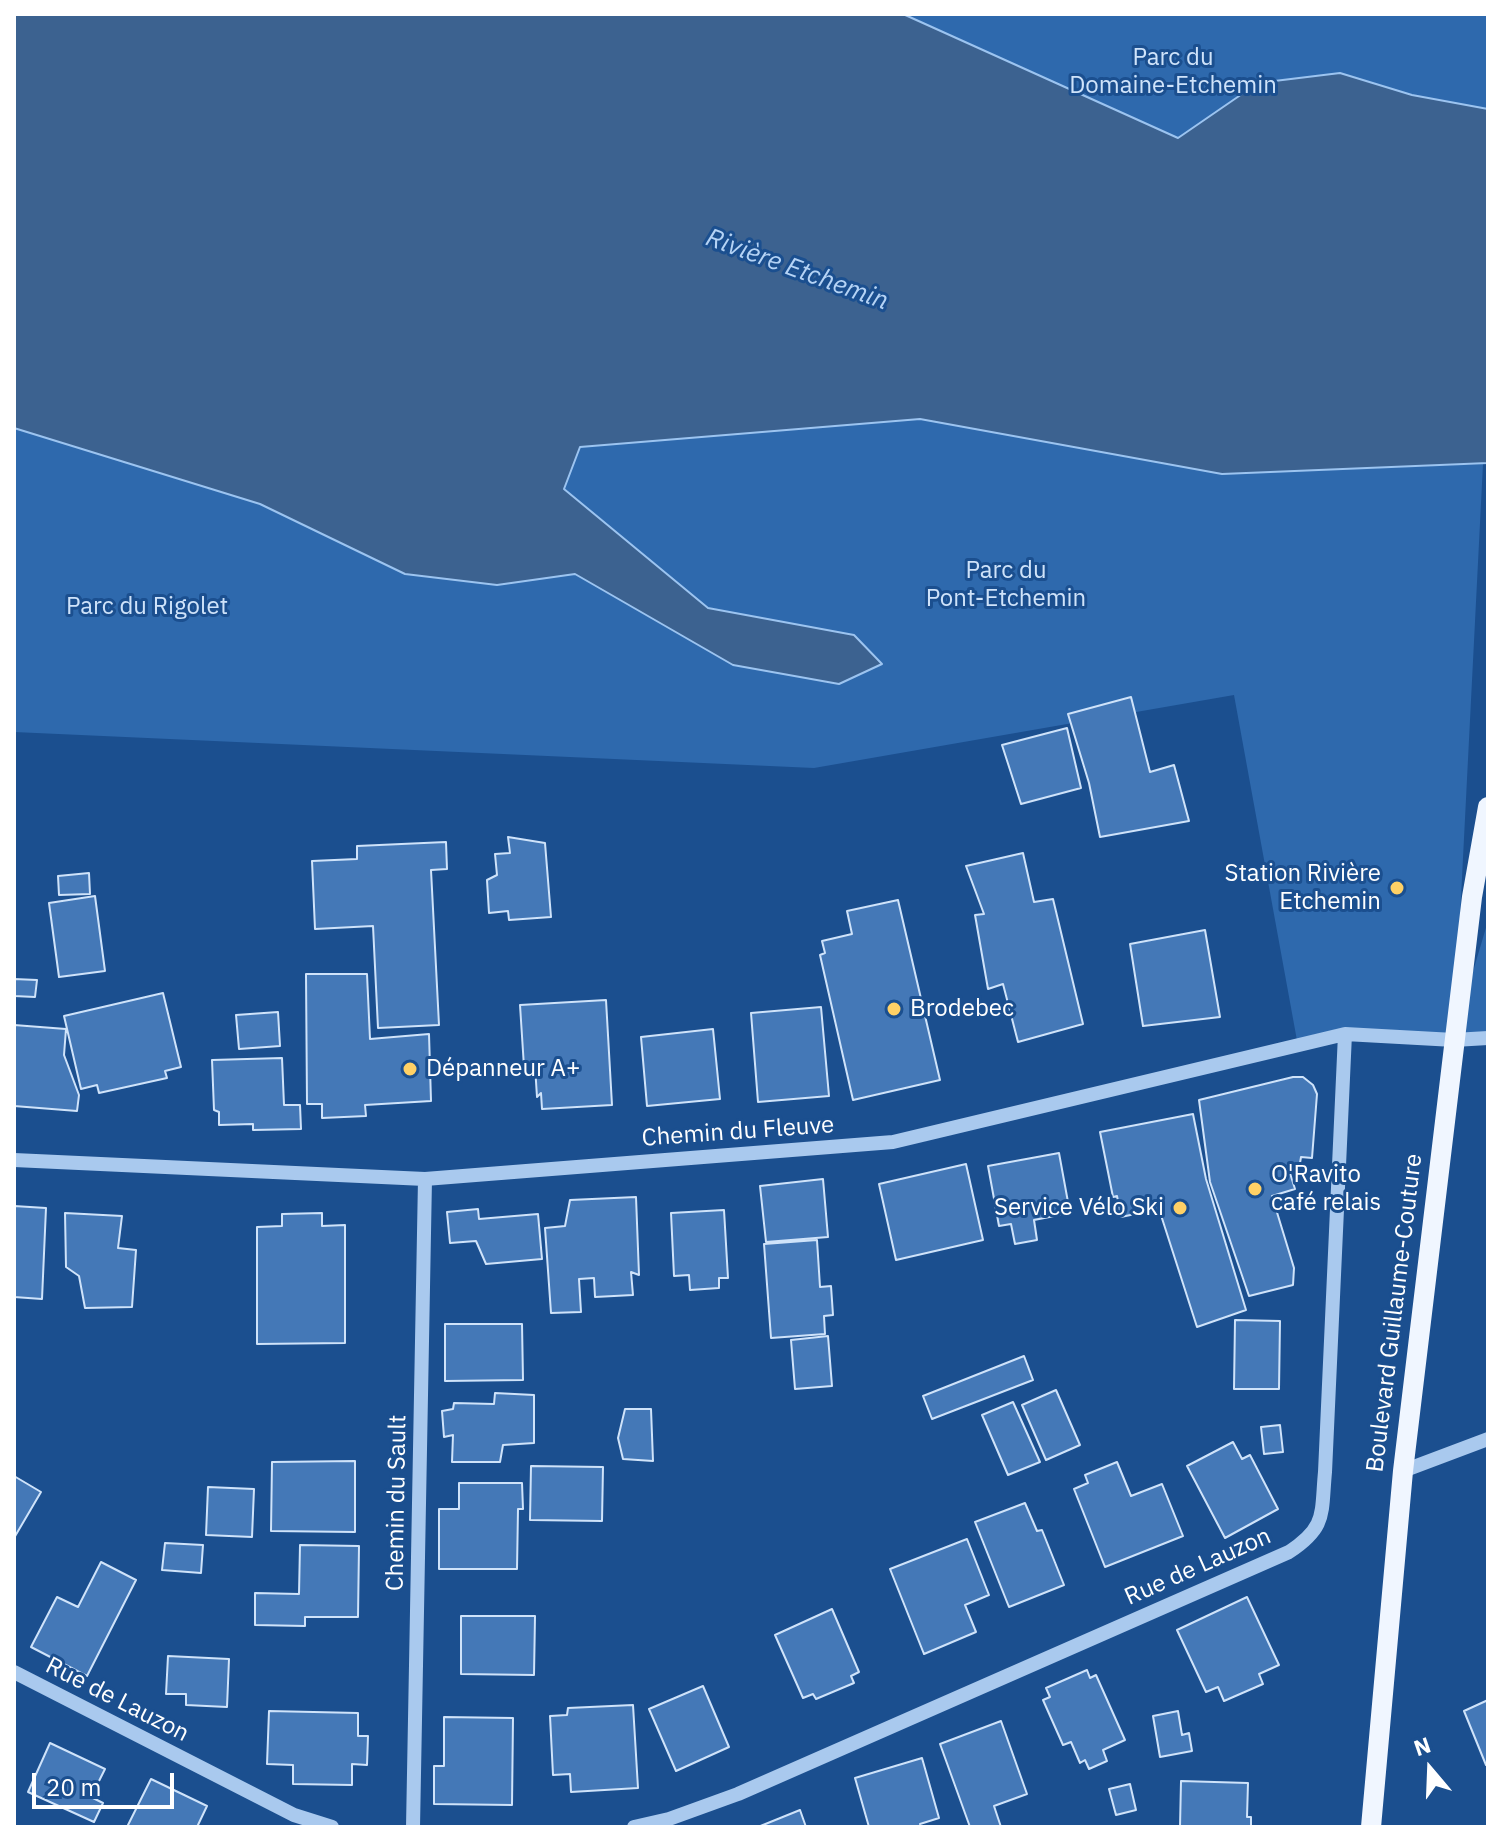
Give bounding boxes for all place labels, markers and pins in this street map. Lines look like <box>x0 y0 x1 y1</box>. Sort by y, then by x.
place label: Station Rivière Etchemin <box>1224 860 1381 916</box>
marker: Station Rivière Etchemin <box>1388 879 1406 897</box>
place label: Brodebec <box>910 995 1014 1023</box>
marker: Brodebec <box>885 1000 903 1018</box>
place label: Dépanneur A+ <box>426 1055 580 1083</box>
marker: Dépanneur A+ <box>401 1060 419 1078</box>
place label: O'Ravito café relais <box>1271 1161 1381 1217</box>
marker: O'Ravito café relais <box>1246 1180 1264 1198</box>
place label: Service Vélo Ski <box>994 1194 1164 1222</box>
marker: Service Vélo Ski <box>1171 1199 1189 1217</box>

